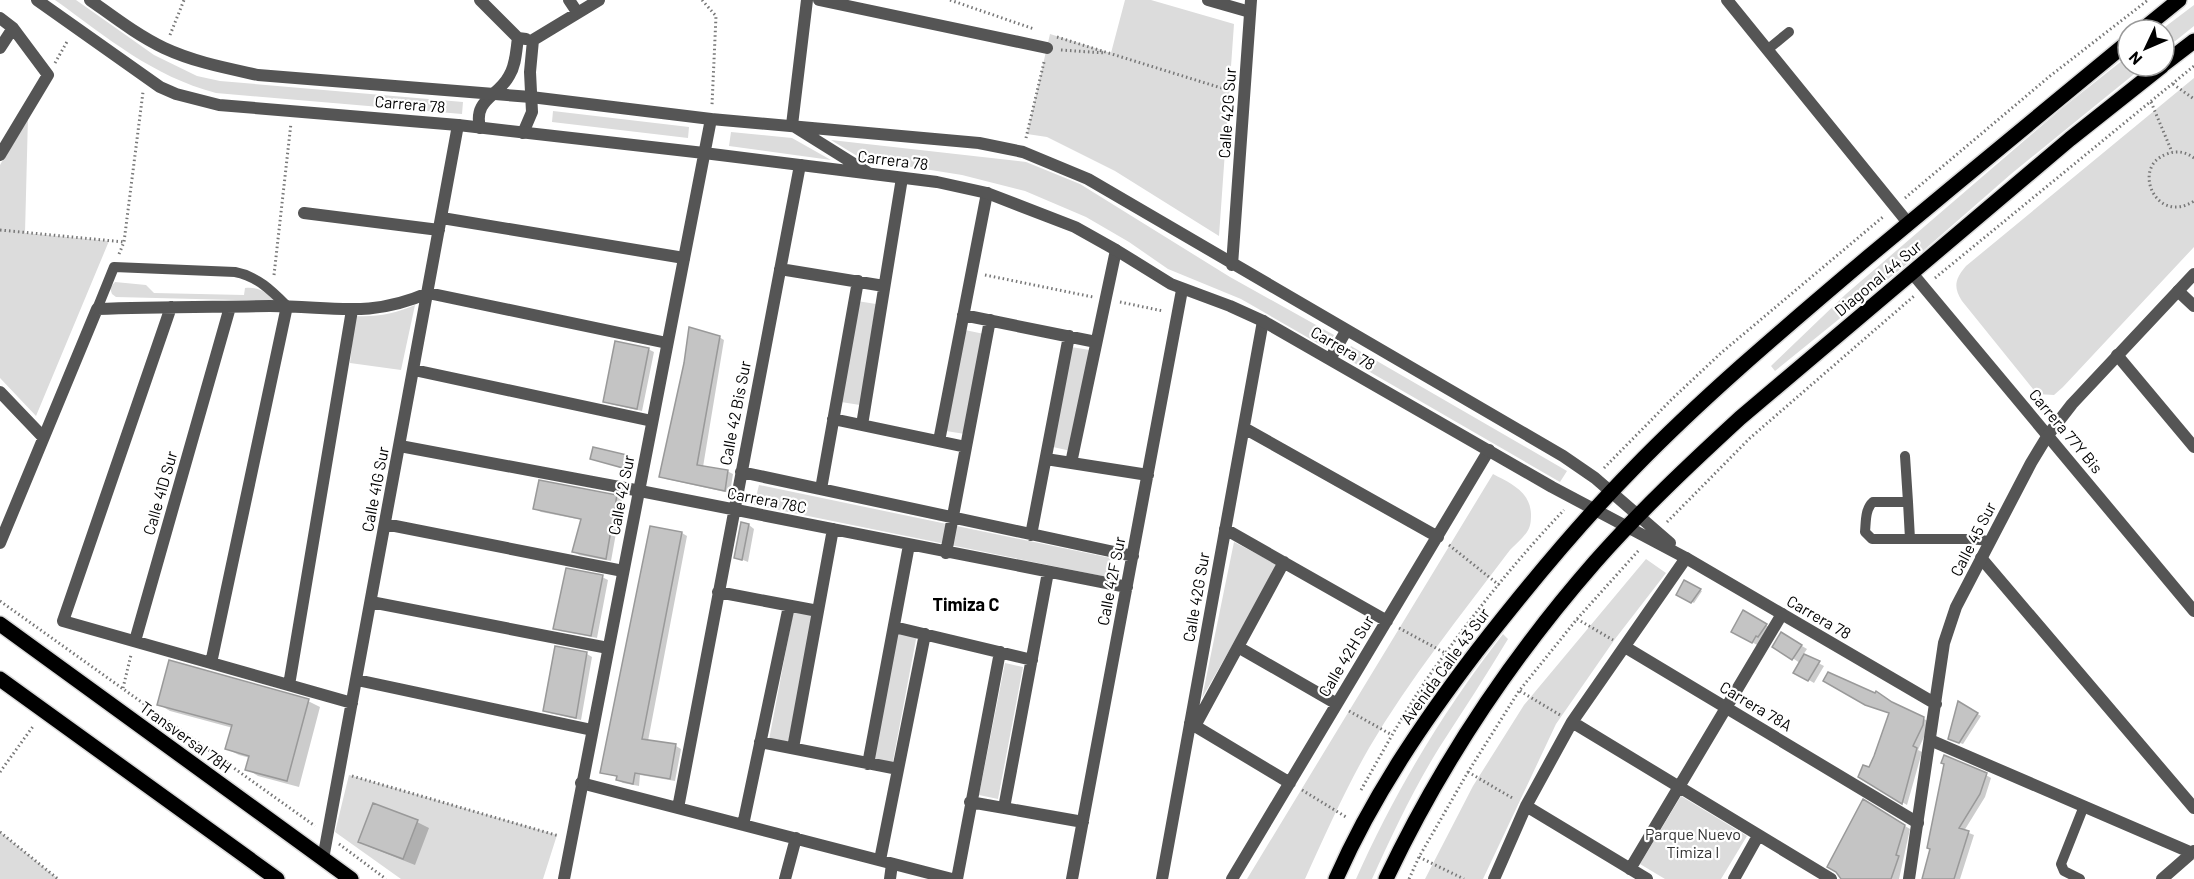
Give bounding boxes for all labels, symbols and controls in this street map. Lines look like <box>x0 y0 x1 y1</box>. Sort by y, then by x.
north arrow <box>2116 18 2176 78</box>
text: N <box>2124 48 2145 69</box>
street label: Calle 42G Sur <box>1214 67 1239 159</box>
street label: Carrera 78 <box>374 91 446 116</box>
street label: Carrera 78 <box>857 146 929 173</box>
street label: Diagonal 44 Sur <box>1830 236 1925 320</box>
street label: Carrera 78 <box>1308 322 1379 374</box>
street label: Calle 42 Bis Sur <box>715 359 754 467</box>
street label: Carrera 77Y Bis <box>2026 385 2107 477</box>
street label: Calle 41G Sur <box>357 444 392 533</box>
street label: Calle 41D Sur <box>138 448 181 537</box>
street label: Calle 42 Sur <box>603 453 638 537</box>
street label: Carrera 78C <box>726 482 808 517</box>
street label: Calle 45 Sur <box>1946 498 1999 579</box>
street label: Calle 42F Sur <box>1093 535 1128 627</box>
street label: Calle 42G Sur <box>1178 550 1213 643</box>
street label: Carrera 78 <box>1784 591 1855 643</box>
district label: Timiza C <box>933 593 1000 615</box>
street label: Avenida Calle 43 Sur <box>1396 604 1493 727</box>
street label: Calle 42H Sur <box>1314 611 1377 700</box>
street label: Carrera 78A <box>1717 677 1796 735</box>
street label: Transversal 78H <box>137 697 236 776</box>
park label: Parque Nuevo Timiza I <box>1645 824 1741 861</box>

